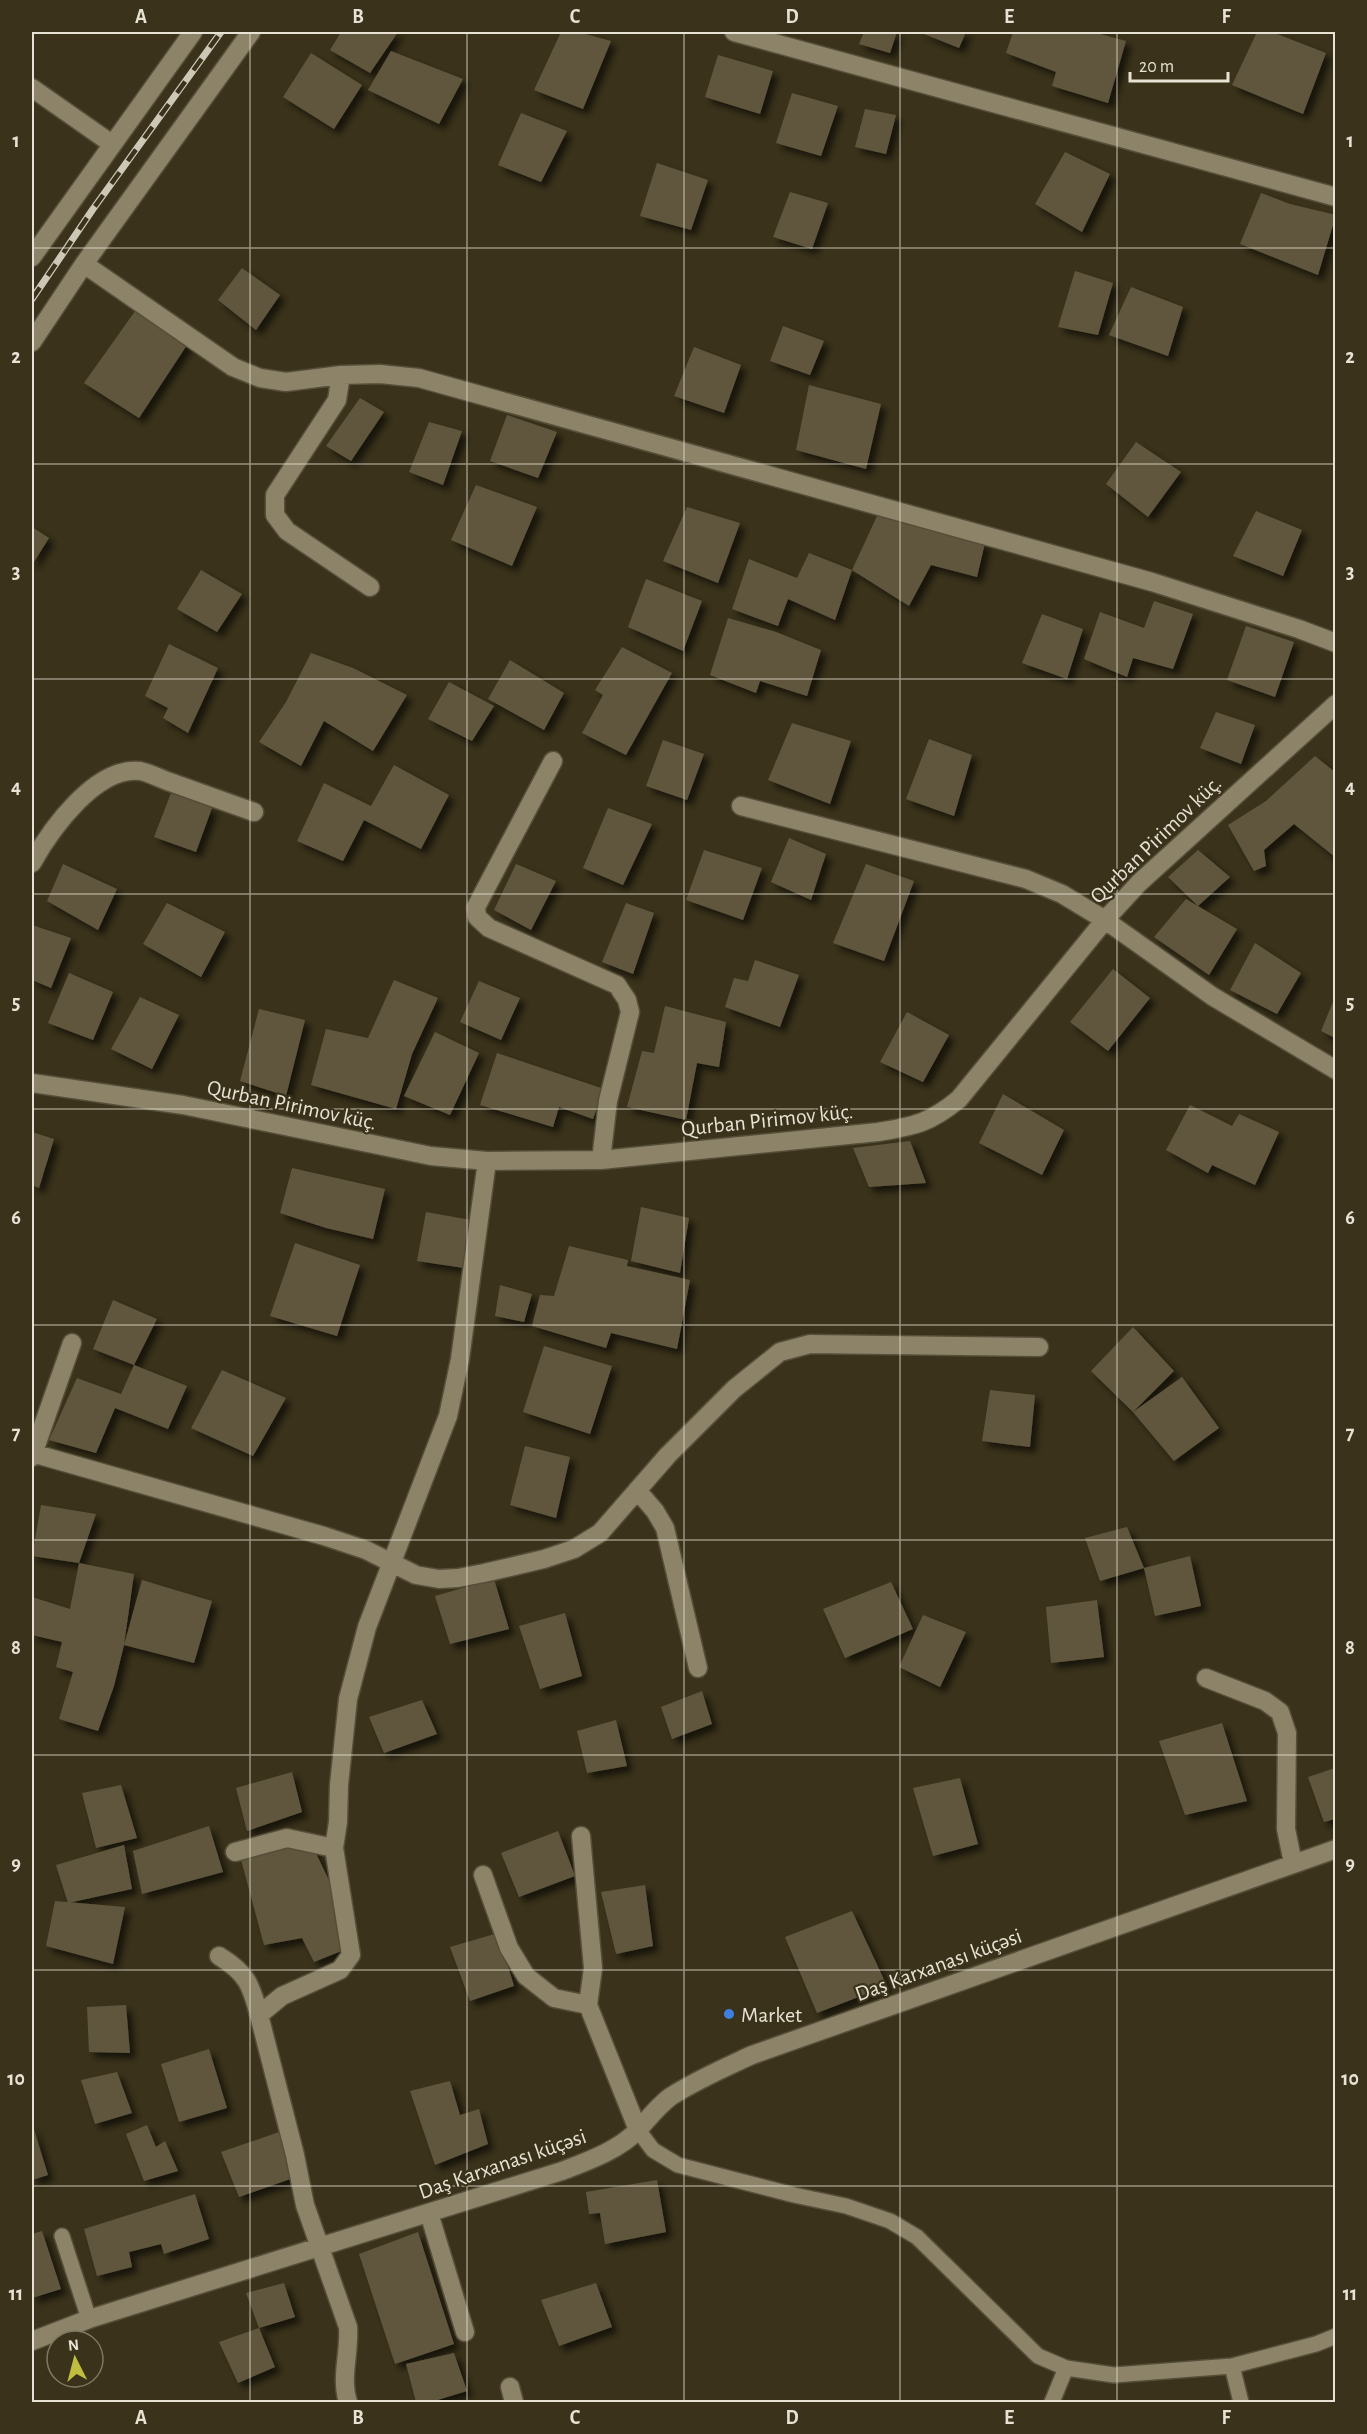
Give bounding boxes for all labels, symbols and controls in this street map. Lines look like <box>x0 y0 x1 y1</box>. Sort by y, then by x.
text: A <box>135 7 147 27</box>
text: B <box>352 7 364 27</box>
text: C <box>570 7 581 27</box>
text: D <box>785 7 799 27</box>
text: E <box>1004 7 1014 27</box>
text: F <box>1221 7 1231 27</box>
scale bar <box>1130 45 1228 83</box>
text: 20 m <box>1139 58 1174 76</box>
text: 1 <box>12 131 20 151</box>
text: 1 <box>1346 131 1354 151</box>
text: 2 <box>11 347 21 367</box>
text: 2 <box>1345 347 1355 367</box>
text: 3 <box>12 562 20 582</box>
text: 3 <box>1346 562 1354 582</box>
street label: Qurban Pirimov küç. <box>1086 772 1225 908</box>
text: 4 <box>11 777 21 797</box>
text: 4 <box>1345 777 1355 797</box>
text: 5 <box>12 993 20 1013</box>
text: 5 <box>1346 993 1354 1013</box>
street label: Qurban Pirimov küç. <box>205 1076 379 1134</box>
street label: Qurban Pirimov küç. <box>680 1100 854 1140</box>
text: 6 <box>11 1208 21 1228</box>
text: 6 <box>1345 1208 1355 1228</box>
text: 7 <box>12 1423 21 1443</box>
text: 7 <box>1346 1423 1355 1443</box>
text: 8 <box>11 1638 21 1658</box>
text: 8 <box>1345 1638 1355 1658</box>
text: 9 <box>11 1854 21 1874</box>
text: 9 <box>1345 1854 1355 1874</box>
street label: Daş Karxanası küçəsi <box>852 1925 1025 2005</box>
place label: Market <box>741 2004 802 2026</box>
marker: Market <box>722 2007 736 2021</box>
text: 10 <box>7 2069 25 2089</box>
text: 10 <box>1341 2069 1359 2089</box>
street label: Daş Karxanası küçəsi <box>416 2125 589 2203</box>
text: 11 <box>9 2284 23 2304</box>
text: 11 <box>1343 2284 1357 2304</box>
north arrow <box>45 2329 105 2389</box>
text: N <box>67 2337 80 2354</box>
text: A <box>135 2408 147 2428</box>
text: B <box>352 2408 364 2428</box>
text: C <box>570 2408 581 2428</box>
text: D <box>785 2408 799 2428</box>
text: E <box>1004 2408 1014 2428</box>
text: F <box>1221 2408 1231 2428</box>

